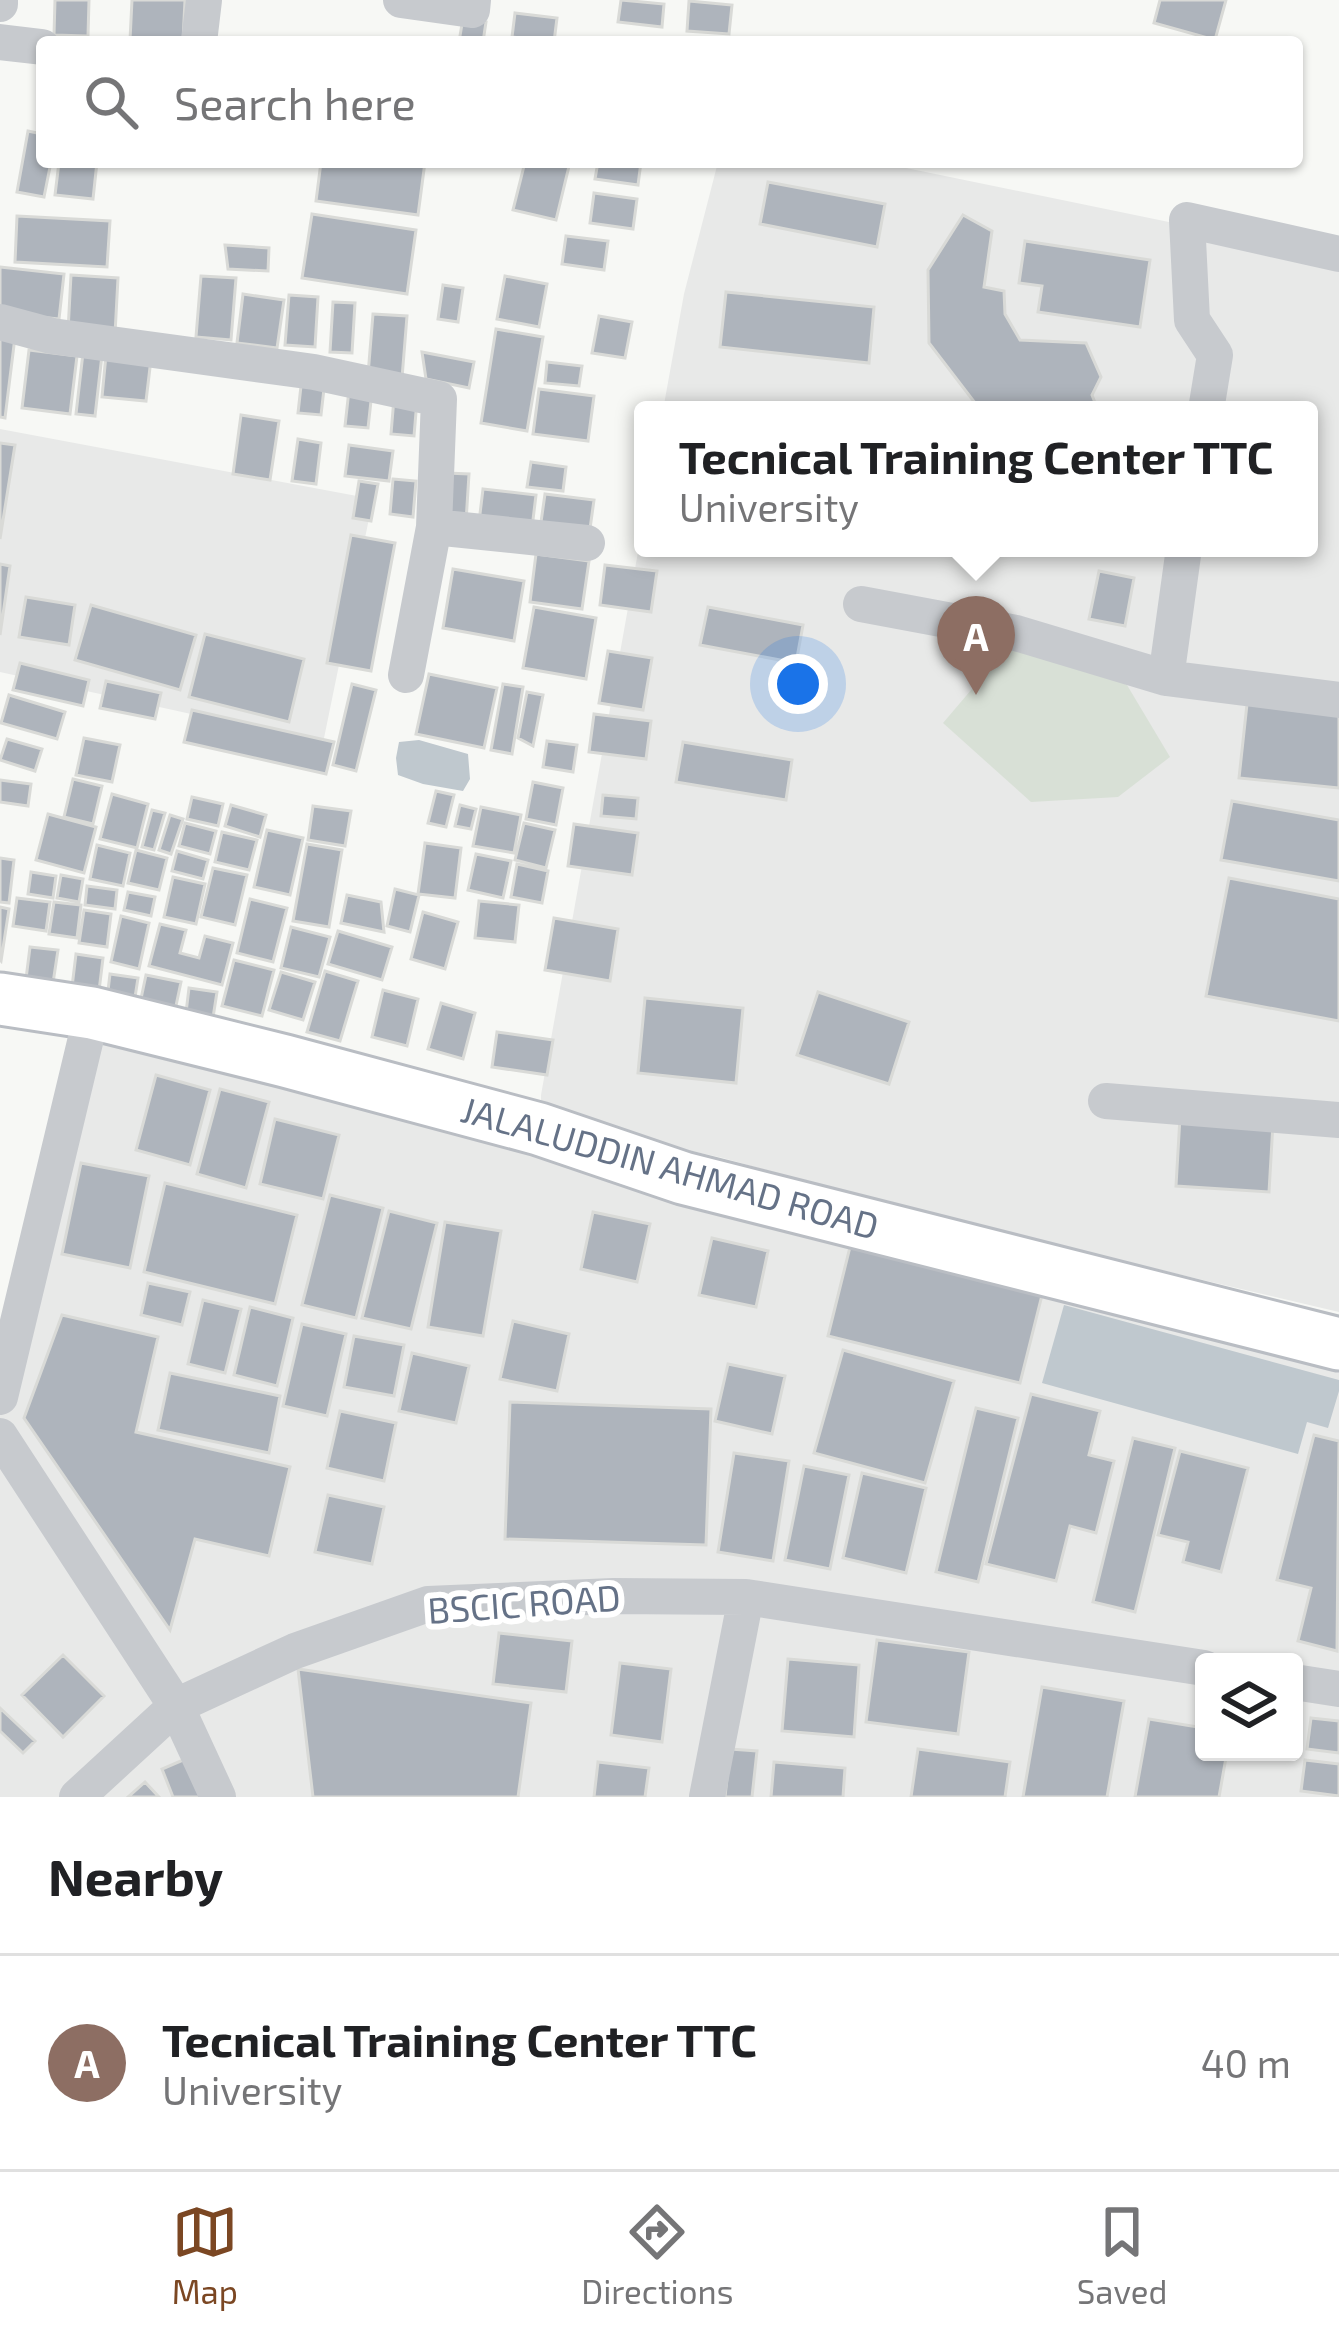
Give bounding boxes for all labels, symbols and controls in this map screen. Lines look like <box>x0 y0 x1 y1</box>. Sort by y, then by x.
search box <box>36 36 1303 168</box>
icon: search <box>78 69 144 135</box>
text: Search here <box>174 75 416 129</box>
popup <box>634 401 1318 557</box>
text: Tecnical Training Center TTC <box>679 429 1273 483</box>
text: University <box>679 483 859 530</box>
pin: A <box>937 596 1015 695</box>
your location <box>768 654 828 714</box>
street label: JALALUDDIN AHMAD ROAD <box>457 1086 884 1247</box>
street label: BSCIC ROAD <box>426 1574 622 1631</box>
map controls <box>1195 1653 1303 1761</box>
button: layers <box>1195 1653 1303 1761</box>
text: Nearby <box>48 1845 223 1906</box>
text: Tecnical Training Center TTC <box>162 2012 757 2066</box>
text: A <box>74 2039 100 2086</box>
text: 40 m <box>1201 2039 1291 2086</box>
text: University <box>162 2066 342 2113</box>
tab: Map <box>172 2199 238 2311</box>
tab: Directions <box>581 2199 733 2311</box>
tab: Saved <box>1077 2199 1167 2311</box>

